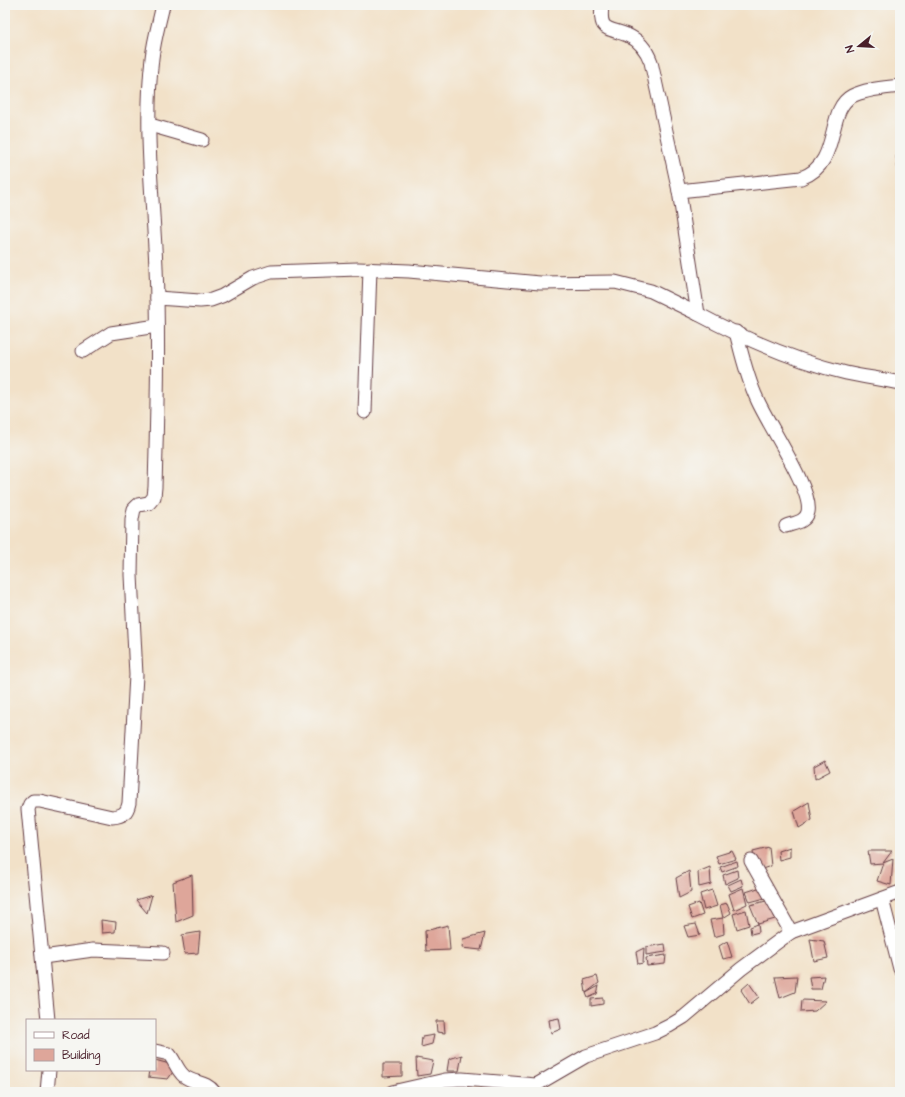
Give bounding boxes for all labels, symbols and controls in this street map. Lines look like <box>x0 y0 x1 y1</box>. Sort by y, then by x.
north arrow <box>839 26 879 66</box>
text: N <box>842 43 858 55</box>
legend <box>26 1019 156 1071</box>
text: Road <box>62 1027 90 1044</box>
text: Building <box>62 1047 100 1065</box>

